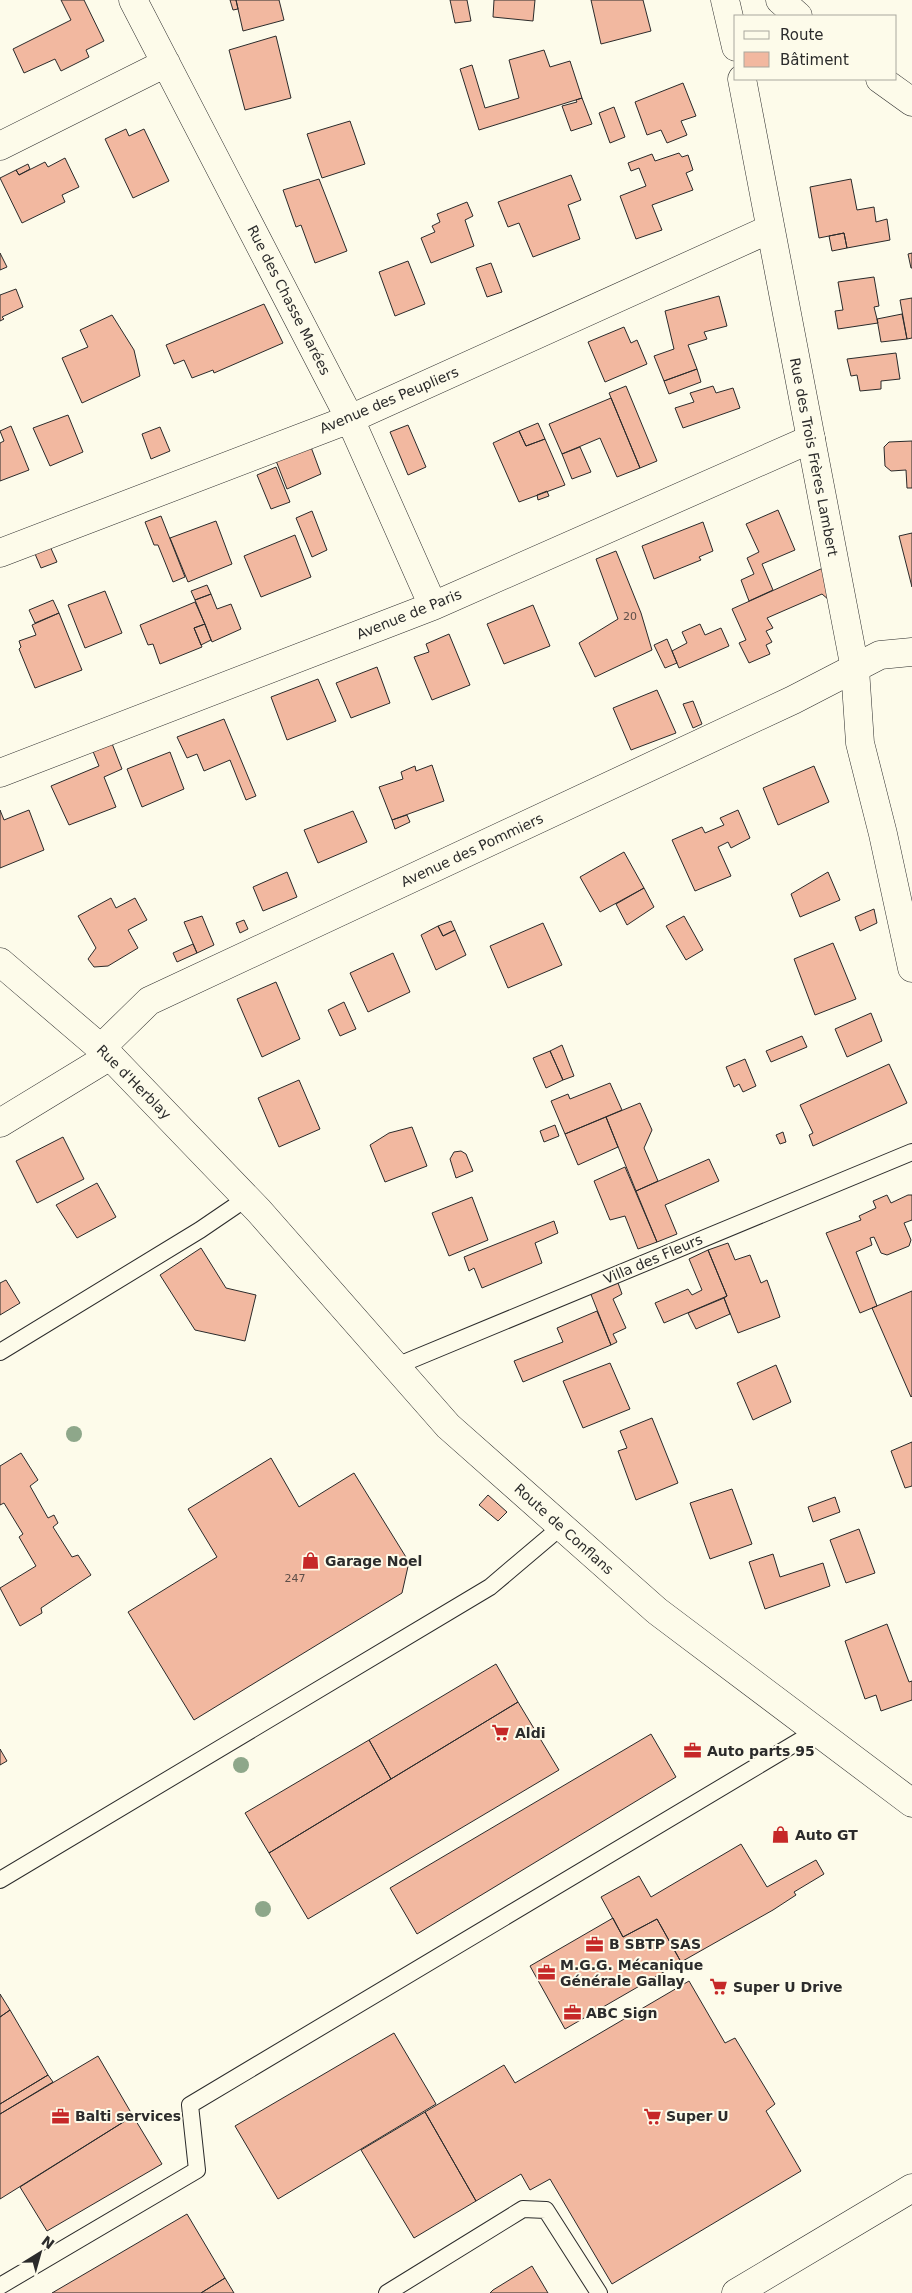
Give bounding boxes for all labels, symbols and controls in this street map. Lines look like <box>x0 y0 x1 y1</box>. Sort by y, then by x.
legend <box>734 15 897 80</box>
text: Route <box>780 26 824 44</box>
text: Bâtiment <box>780 51 849 69</box>
street label: Rue des Chasse Marées <box>244 223 334 377</box>
street label: Rue des Trois Frères Lambert <box>787 356 841 558</box>
street label: Avenue des Peupliers <box>317 363 461 437</box>
street label: Avenue de Paris <box>354 586 464 642</box>
house number: 20 <box>623 610 637 623</box>
street label: Avenue des Pommiers <box>398 810 546 890</box>
street label: Rue d'Herblay <box>94 1042 174 1122</box>
street label: Villa des Fleurs <box>601 1231 705 1287</box>
street label: Route de Conflans <box>511 1480 617 1578</box>
shop icon: Garage Noel <box>301 1551 321 1571</box>
place label: Garage Noel <box>325 1553 422 1569</box>
house number: 247 <box>285 1572 306 1585</box>
supermarket icon: Aldi <box>491 1723 511 1743</box>
place label: Aldi <box>515 1725 545 1741</box>
office icon: Auto parts 95 <box>683 1741 703 1761</box>
place label: Auto parts 95 <box>707 1743 815 1759</box>
shop icon: Auto GT <box>771 1825 791 1845</box>
place label: Auto GT <box>795 1827 858 1843</box>
office icon: B SBTP SAS <box>585 1934 605 1954</box>
place label: B SBTP SAS <box>609 1936 701 1952</box>
place label: M.G.G. Mécanique Générale Gallay <box>560 1957 703 1989</box>
office icon: M.G.G. Mécanique Générale Gallay <box>536 1963 556 1983</box>
supermarket icon: Super U Drive <box>709 1977 729 1997</box>
place label: Super U Drive <box>733 1979 843 1995</box>
office icon: ABC Sign <box>562 2003 582 2023</box>
place label: ABC Sign <box>586 2005 658 2021</box>
office icon: Balti services <box>51 2106 71 2126</box>
supermarket icon: Super U <box>642 2106 662 2126</box>
place label: Balti services <box>75 2108 181 2124</box>
place label: Super U <box>666 2108 729 2124</box>
north arrow <box>15 2228 65 2278</box>
text: N <box>38 2233 57 2253</box>

